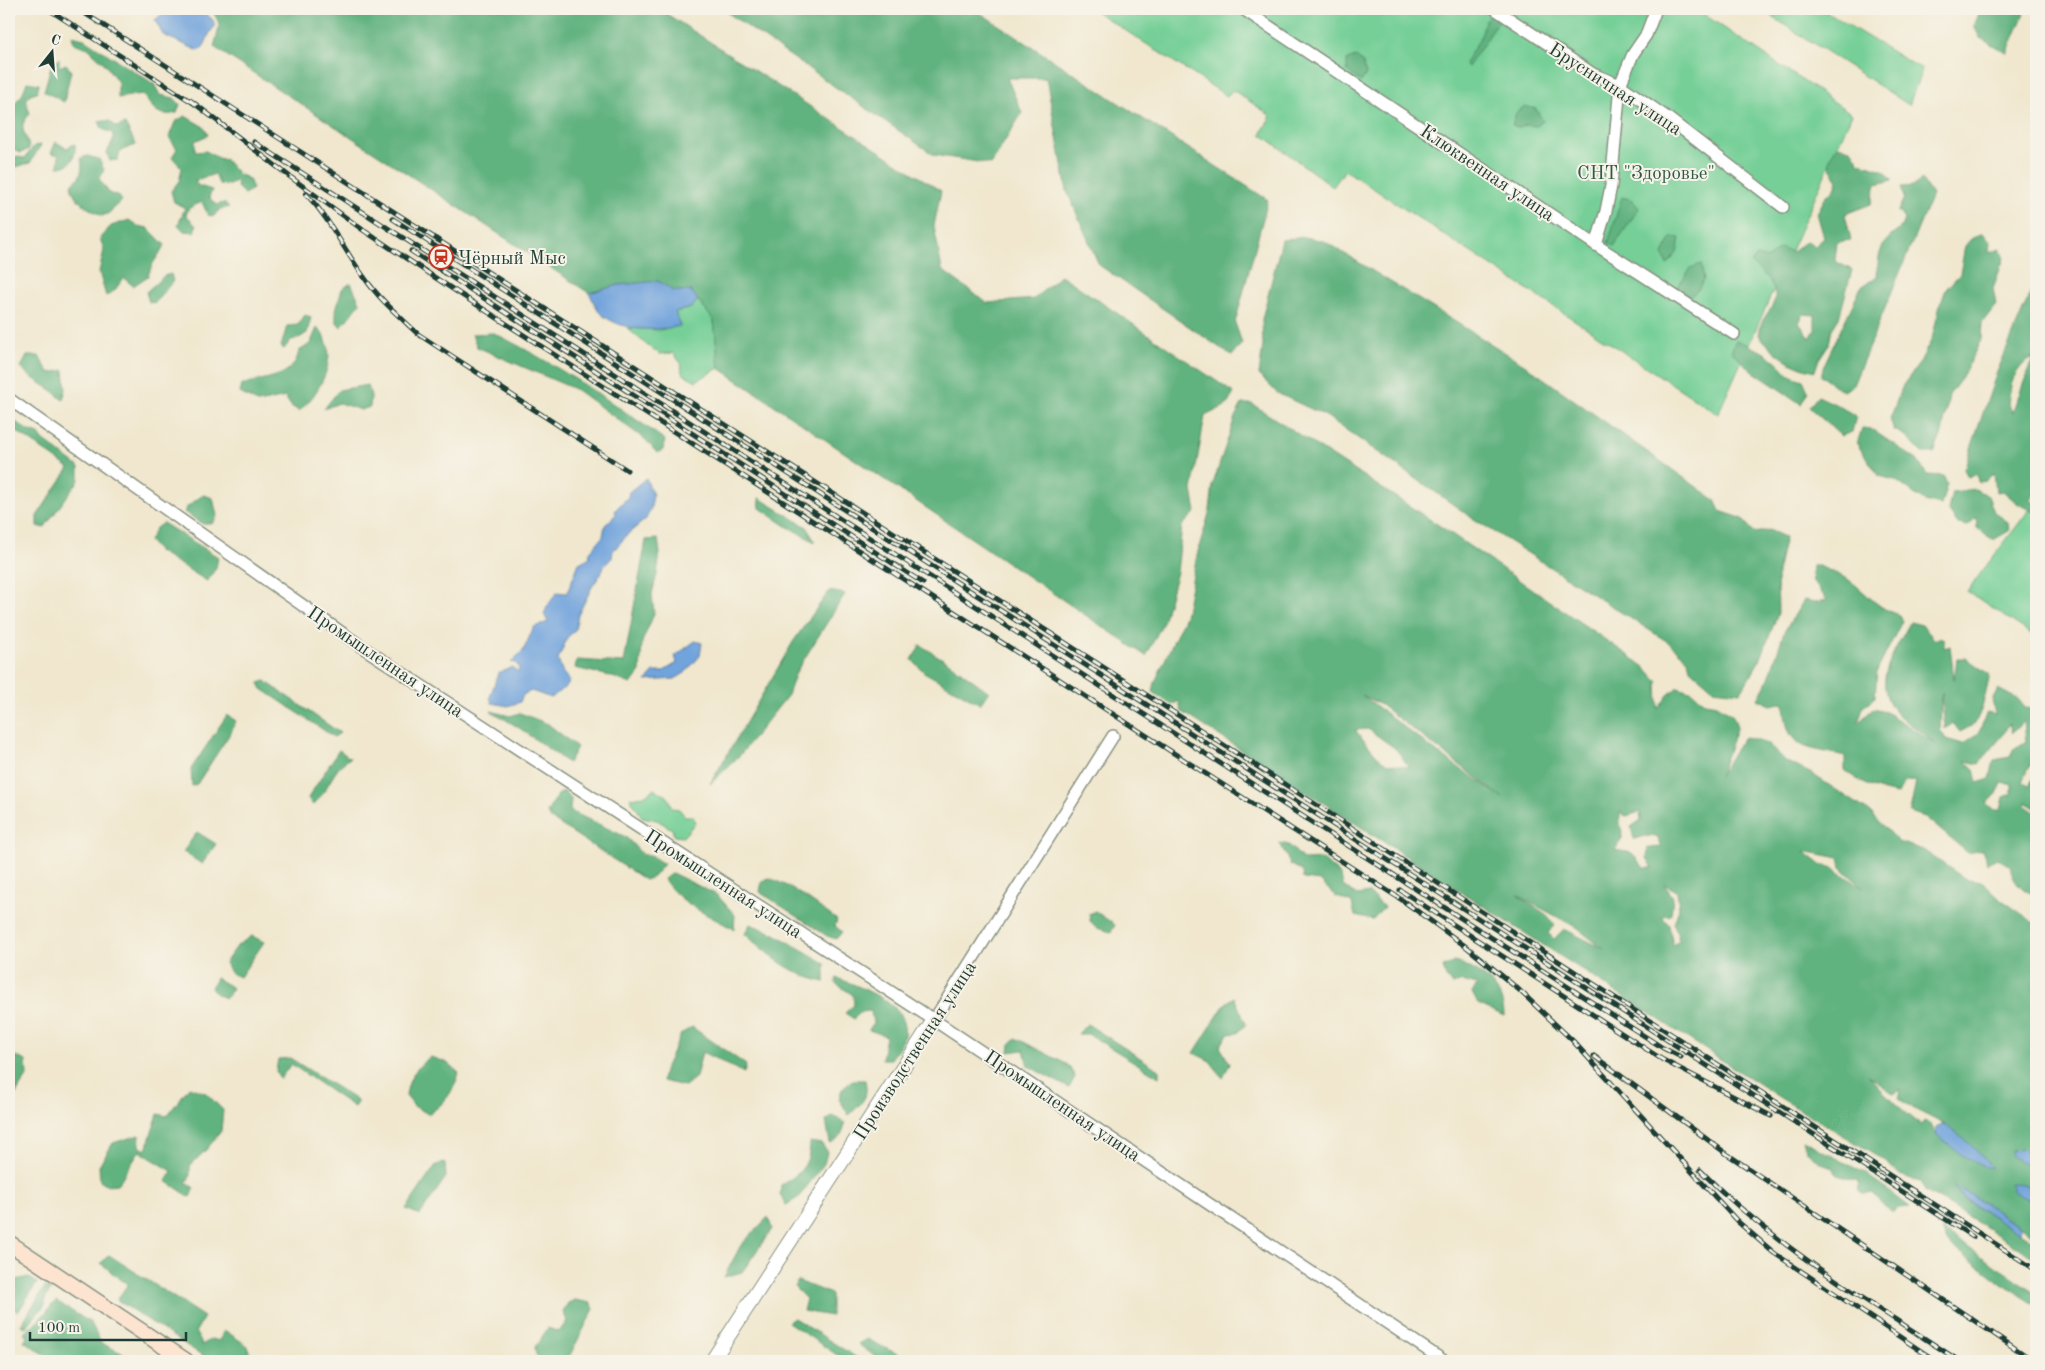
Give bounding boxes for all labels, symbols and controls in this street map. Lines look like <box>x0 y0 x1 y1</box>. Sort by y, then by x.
north arrow <box>28 28 78 78</box>
text: С <box>49 32 62 49</box>
street label: Брусничная улица <box>1545 40 1685 140</box>
street label: Клюквенная улица <box>1416 122 1558 226</box>
park label: СНТ "Здоровье" <box>1577 165 1715 184</box>
station icon: Чёрный Мыс <box>428 244 454 270</box>
place label: Чёрный Мыс <box>458 250 566 269</box>
street label: Промышленная улица <box>303 604 467 723</box>
street label: Промышленная улица <box>640 827 805 943</box>
street label: Производственная улица <box>851 958 981 1144</box>
street label: Промышленная улица <box>980 1048 1144 1167</box>
scale bar <box>30 1310 186 1342</box>
text: 100 m <box>38 1321 80 1336</box>

